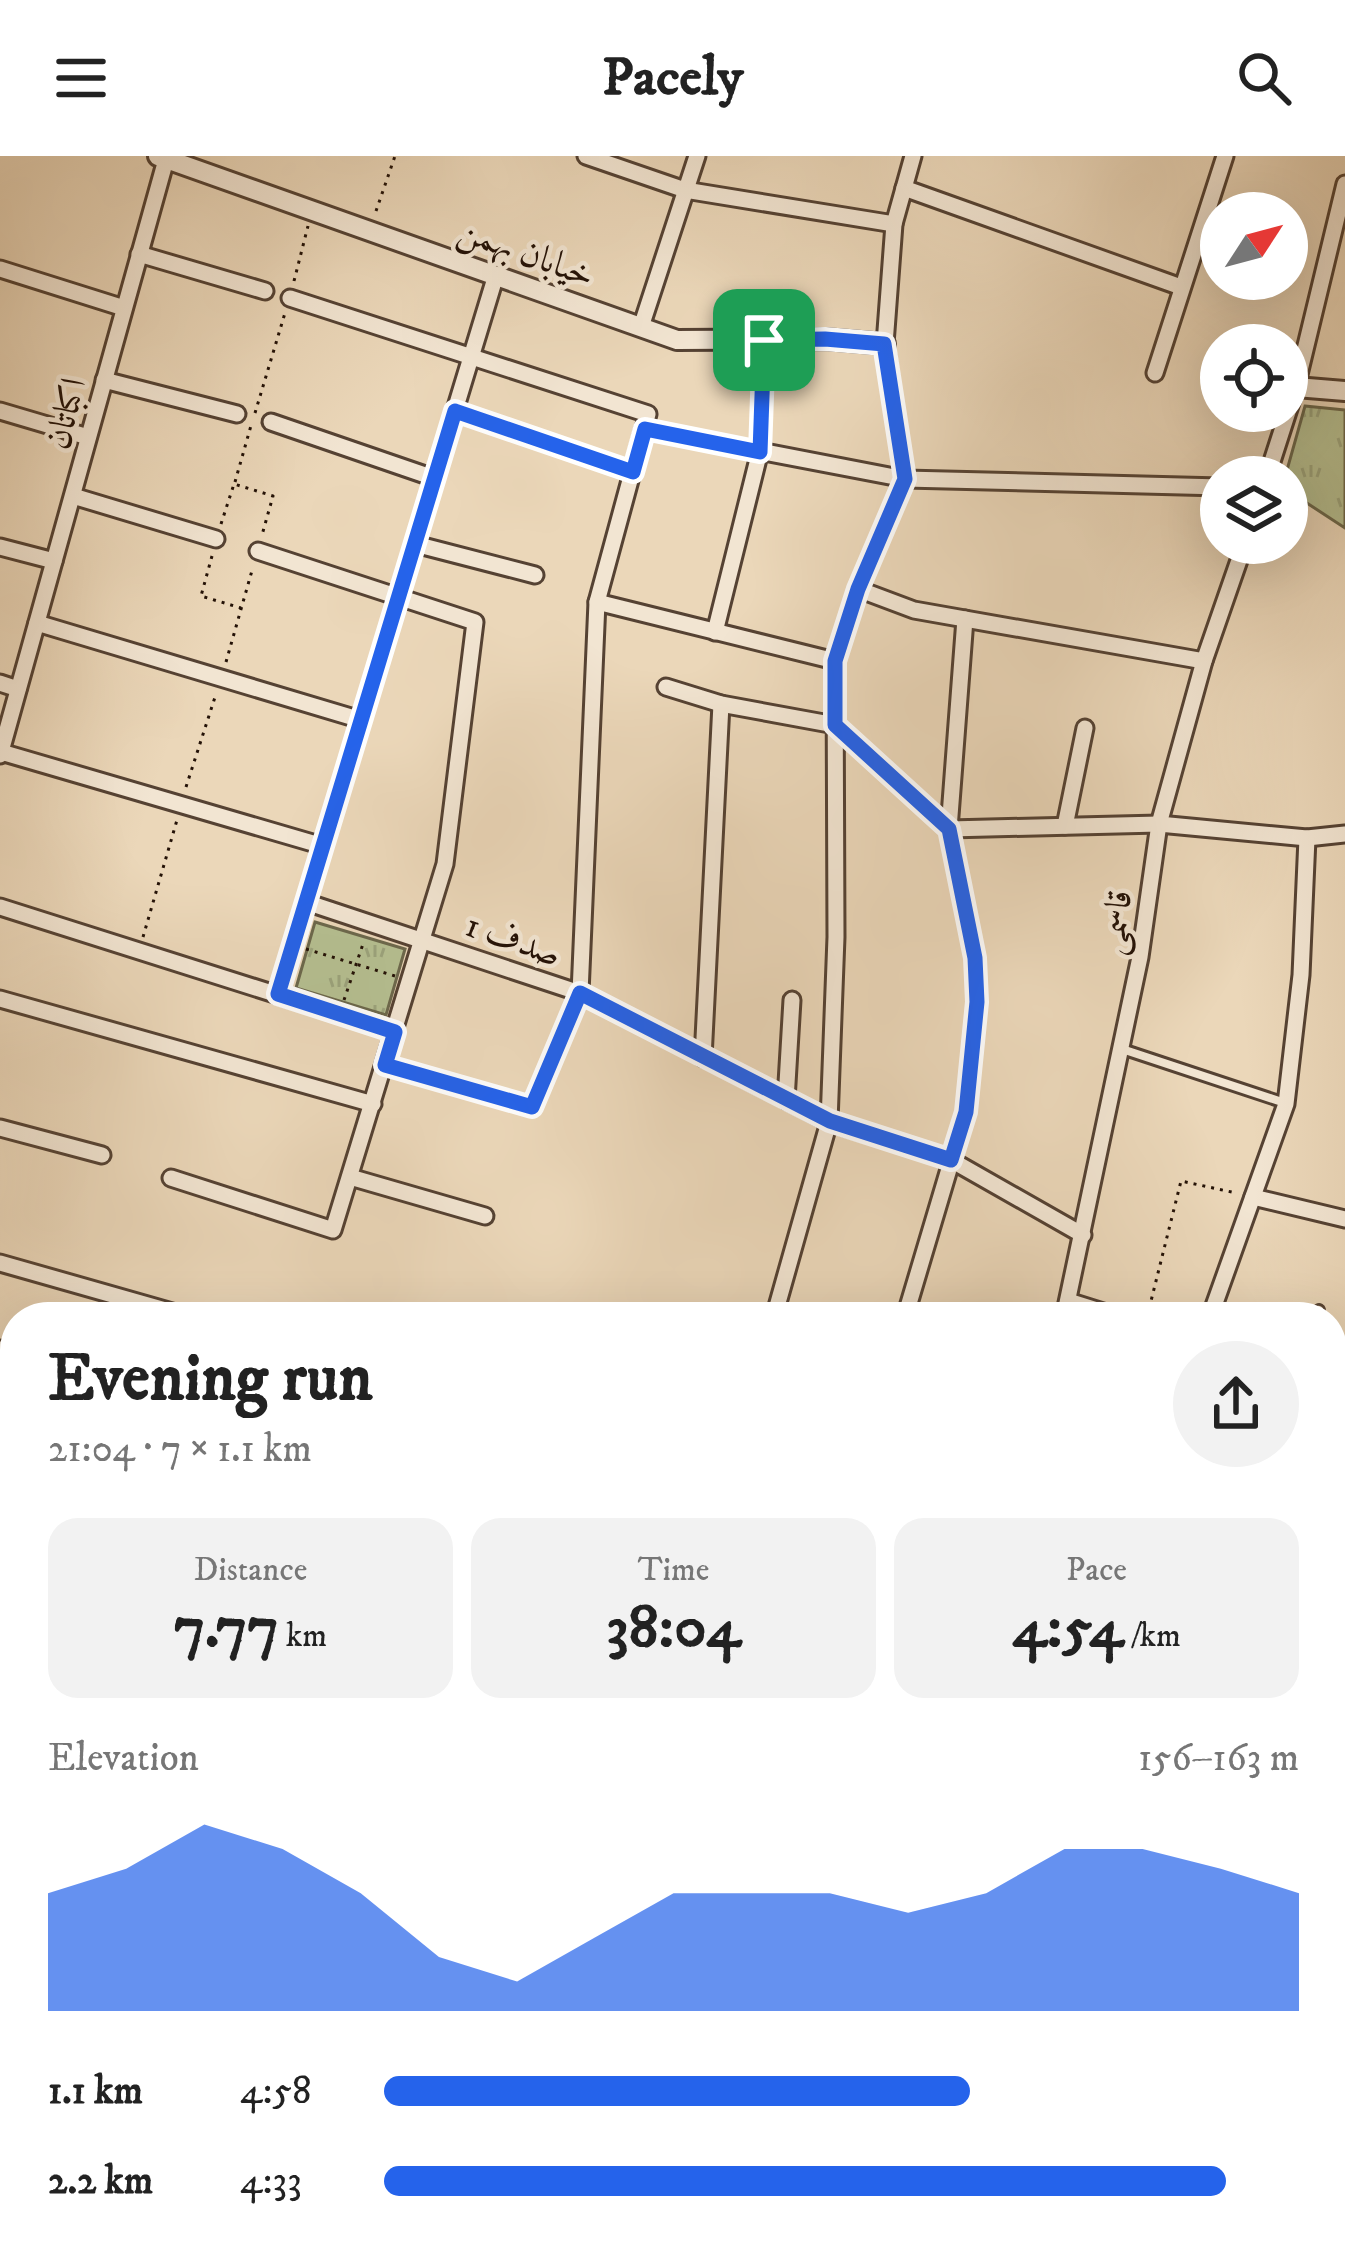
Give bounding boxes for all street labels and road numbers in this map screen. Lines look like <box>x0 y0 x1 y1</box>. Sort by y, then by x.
street label: خیابان بهمن <box>452 208 601 299</box>
street label: اکباتان <box>35 373 97 454</box>
street label: قاسمی <box>1089 887 1145 958</box>
street label: صدف 1 <box>459 903 567 978</box>

